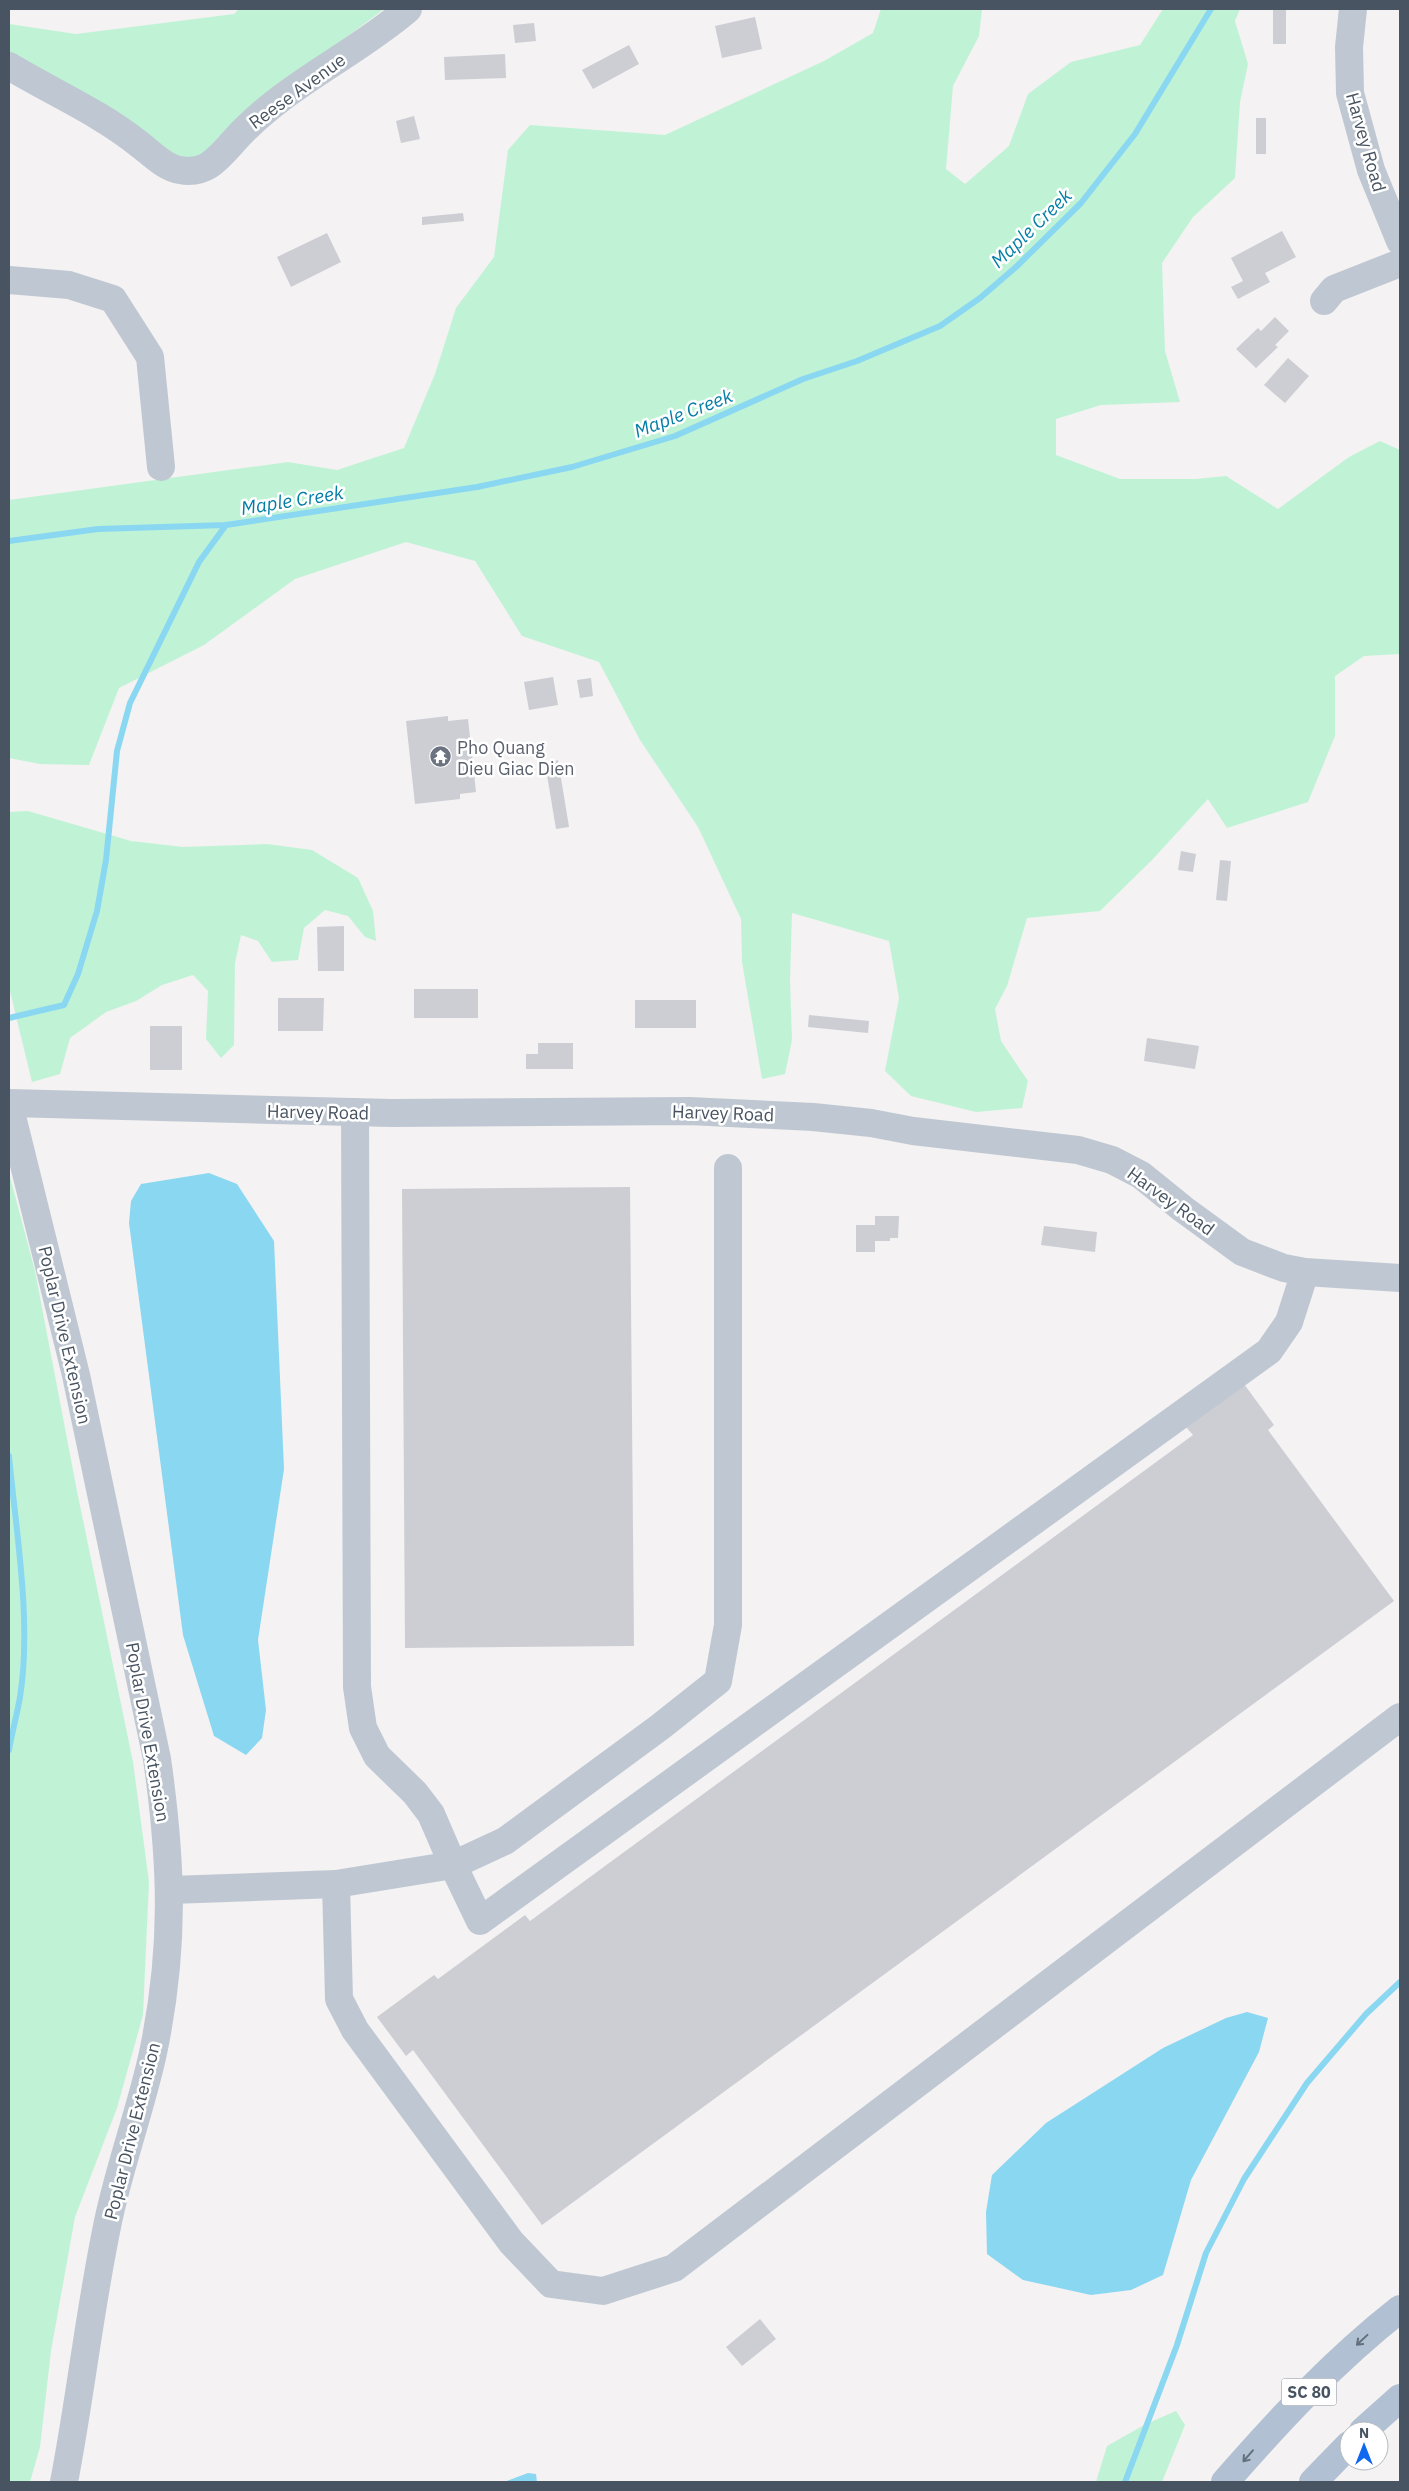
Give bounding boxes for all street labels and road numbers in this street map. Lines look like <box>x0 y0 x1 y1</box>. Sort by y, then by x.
street label: Reese Avenue <box>244 48 350 134</box>
street label: Harvey Road <box>1341 90 1391 194</box>
street label: Harvey Road <box>267 1100 369 1124</box>
street label: Harvey Road <box>672 1100 774 1126</box>
street label: Harvey Road <box>1123 1162 1219 1240</box>
street label: Poplar Drive Extension <box>33 1244 97 1426</box>
street label: Poplar Drive Extension <box>121 1640 175 1824</box>
street label: Poplar Drive Extension <box>99 2040 165 2222</box>
road number: SC 80 <box>1282 2378 1336 2406</box>

